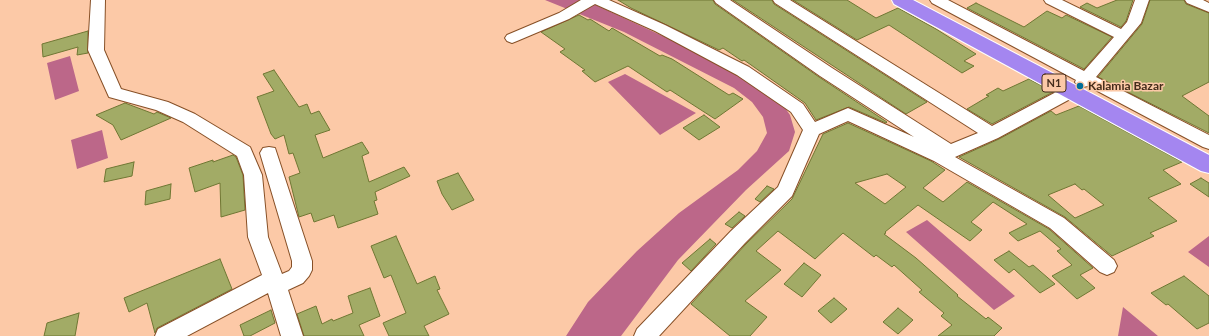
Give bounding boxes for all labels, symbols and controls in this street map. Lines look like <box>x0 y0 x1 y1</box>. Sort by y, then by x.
road number: N1 <box>1042 74 1066 92</box>
place label: Kalamia Bazar <box>1088 79 1163 93</box>
marker: Kalamia Bazar <box>1075 81 1085 91</box>

